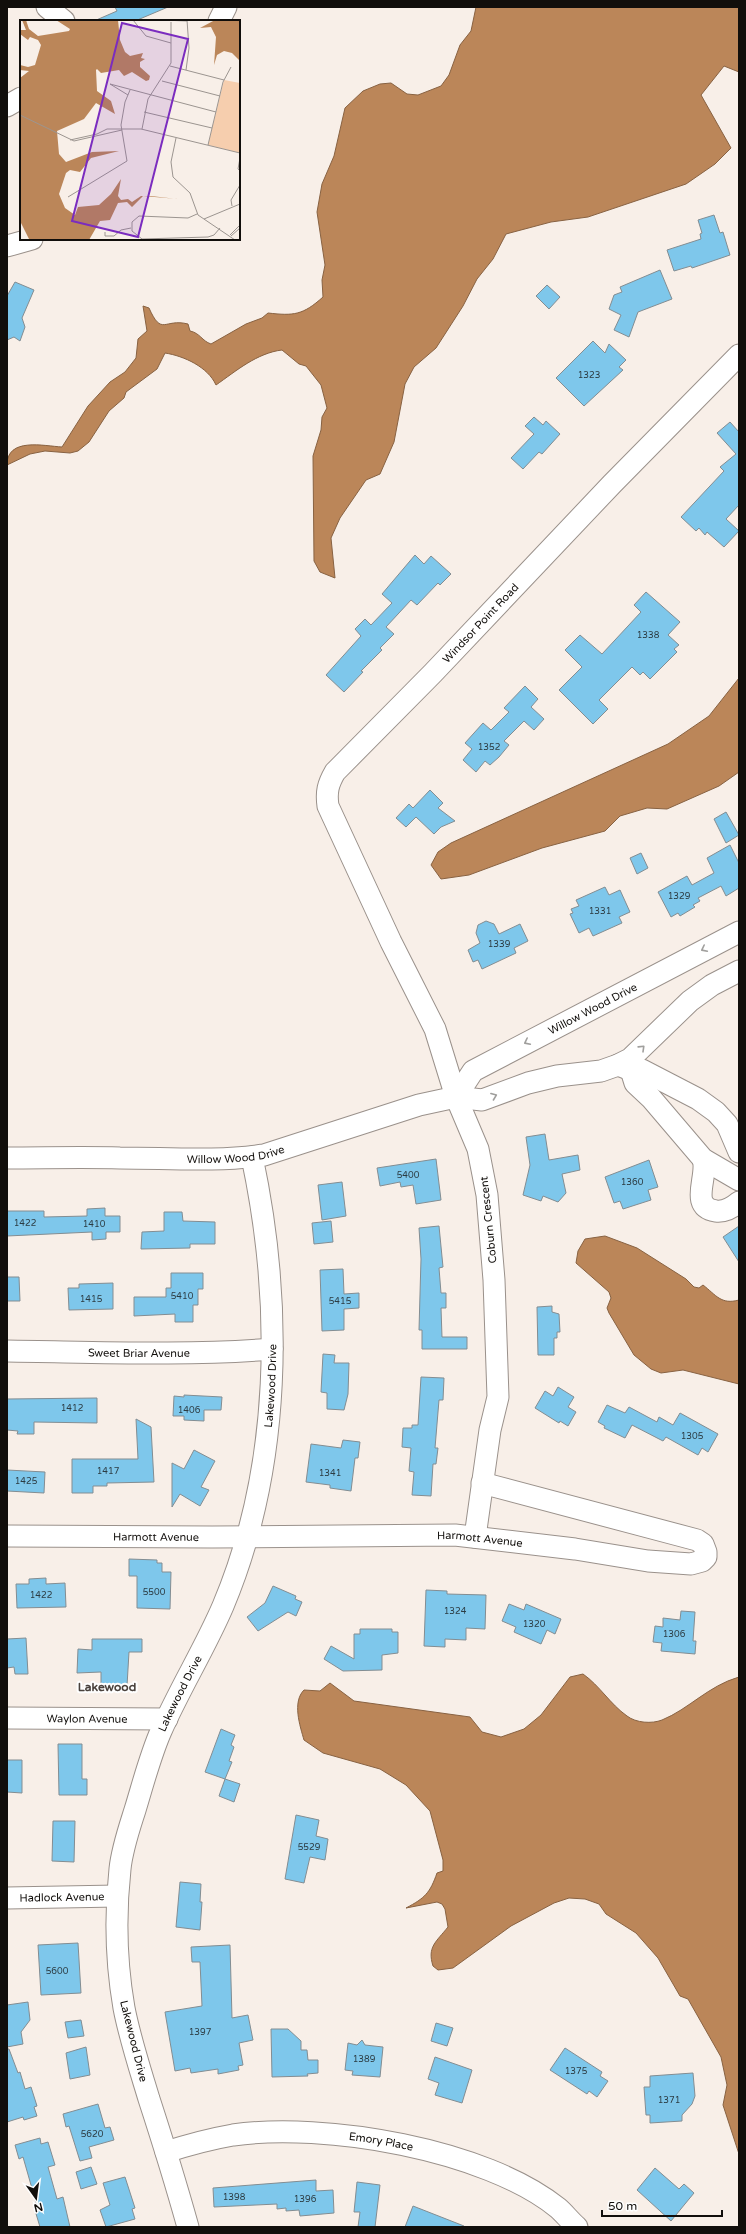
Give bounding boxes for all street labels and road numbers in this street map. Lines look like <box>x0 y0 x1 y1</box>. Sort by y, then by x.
street label: Windsor Point Road <box>440 581 521 666</box>
street label: Willow Wood Drive <box>546 980 639 1038</box>
street label: Willow Wood Drive <box>187 1143 286 1166</box>
street label: Coburn Crescent <box>477 1176 500 1264</box>
street label: Lakewood Drive <box>262 1344 279 1428</box>
street label: Sweet Briar Avenue <box>88 1346 190 1360</box>
street label: Harmott Avenue <box>437 1529 523 1550</box>
street label: Harmott Avenue <box>113 1531 199 1544</box>
street label: Lakewood Drive <box>156 1653 205 1734</box>
street label: Waylon Avenue <box>46 1712 128 1726</box>
street label: Hadlock Avenue <box>19 1890 105 1905</box>
street label: Lakewood Drive <box>117 1999 150 2083</box>
street label: Emory Place <box>348 2130 414 2154</box>

